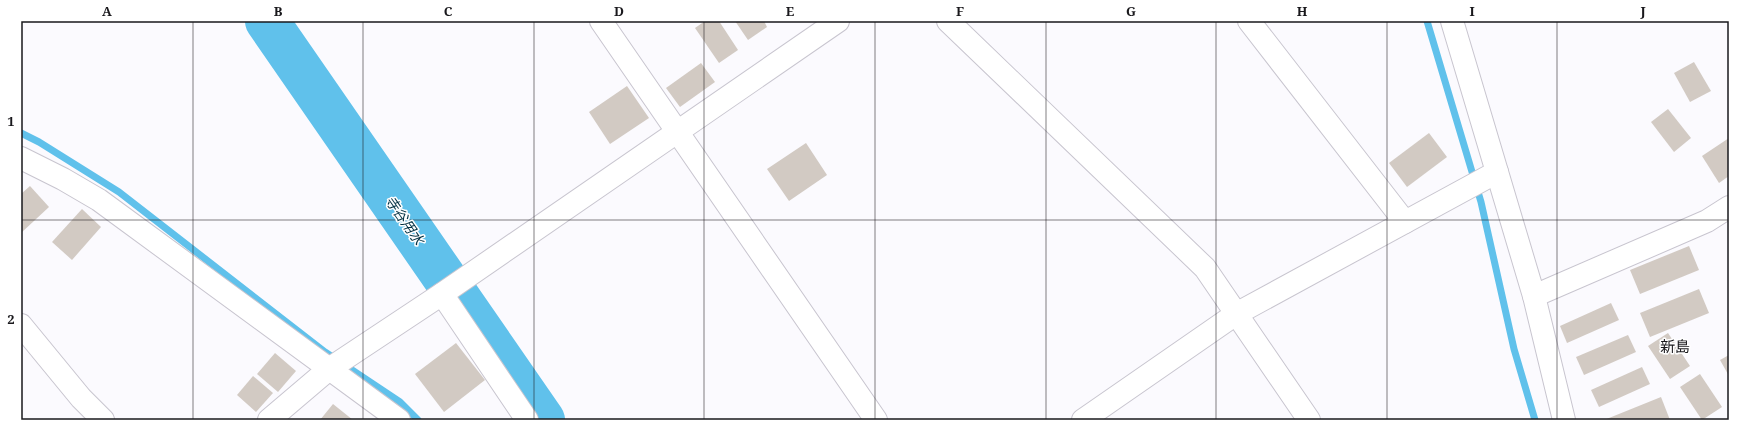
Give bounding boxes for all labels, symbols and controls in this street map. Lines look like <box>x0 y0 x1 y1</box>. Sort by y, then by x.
text: A <box>102 2 112 20</box>
text: B <box>274 2 283 20</box>
text: C <box>444 2 453 20</box>
text: D <box>614 2 624 20</box>
text: E <box>786 2 795 20</box>
text: F <box>956 2 964 20</box>
text: G <box>1126 2 1136 20</box>
text: H <box>1297 2 1308 20</box>
text: I <box>1469 2 1475 20</box>
text: J <box>1639 2 1646 20</box>
text: 1 <box>7 112 15 130</box>
water label: 寺谷用水 <box>381 192 430 250</box>
text: 2 <box>7 310 15 328</box>
district label: 新島 <box>1660 336 1690 356</box>

